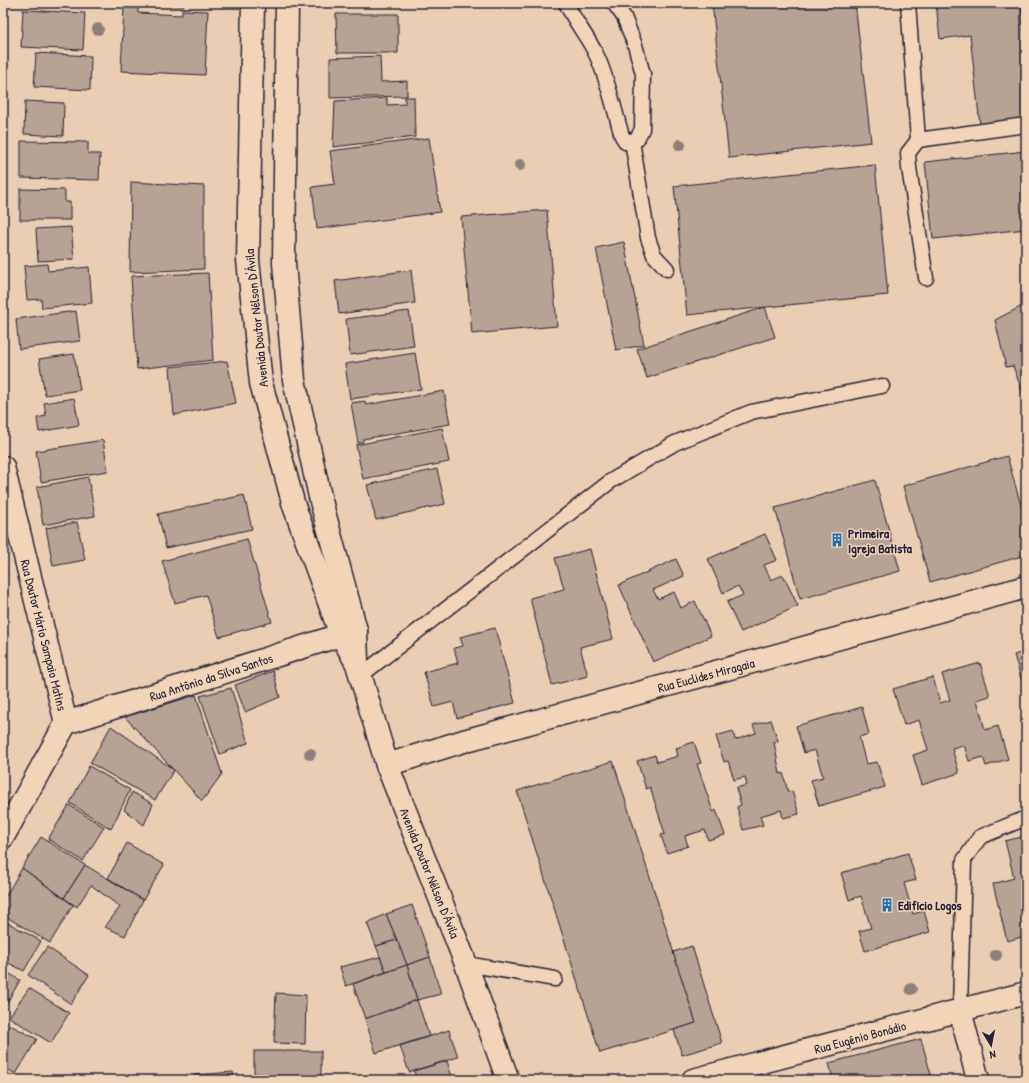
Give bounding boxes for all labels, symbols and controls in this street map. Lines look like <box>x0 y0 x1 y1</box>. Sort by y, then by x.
street label: Avenida Doutor Nélson D'Ávila <box>240 248 272 388</box>
place label: Primeira Igreja Batista <box>848 524 913 558</box>
building icon: Primeira Igreja Batista <box>829 532 845 548</box>
street label: Rua Doutor Mário Sampaio Matins <box>16 557 72 713</box>
street label: Rua Antônio da Silva Santos <box>147 649 275 705</box>
street label: Rua Euclides Miragaia <box>656 653 756 697</box>
street label: Avenida Doutor Nélson D'Ávila <box>396 805 464 941</box>
place label: Edifício Logos <box>898 896 962 915</box>
building icon: Edifício Logos <box>879 897 895 913</box>
street label: Rua Eugênio Bonádio <box>812 1016 908 1058</box>
north arrow <box>971 1025 1011 1065</box>
text: N <box>988 1047 997 1062</box>

